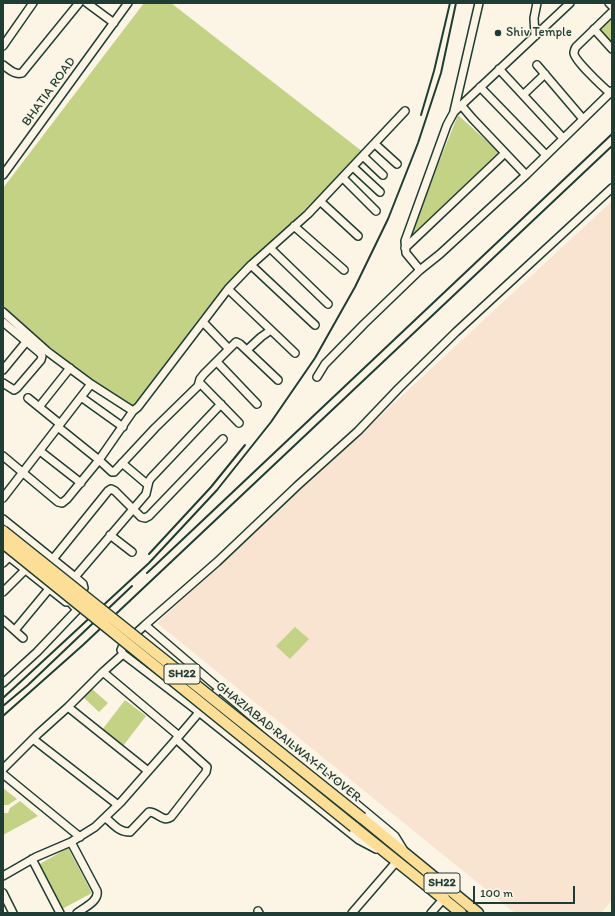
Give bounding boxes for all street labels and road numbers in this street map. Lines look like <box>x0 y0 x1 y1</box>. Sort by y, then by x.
street label: BHATIA ROAD <box>19 54 79 130</box>
road number: SH22 <box>164 664 200 684</box>
street label: GHAZIABAD RAILWAY FLYOVER <box>212 679 364 805</box>
road number: SH22 <box>424 873 460 893</box>

